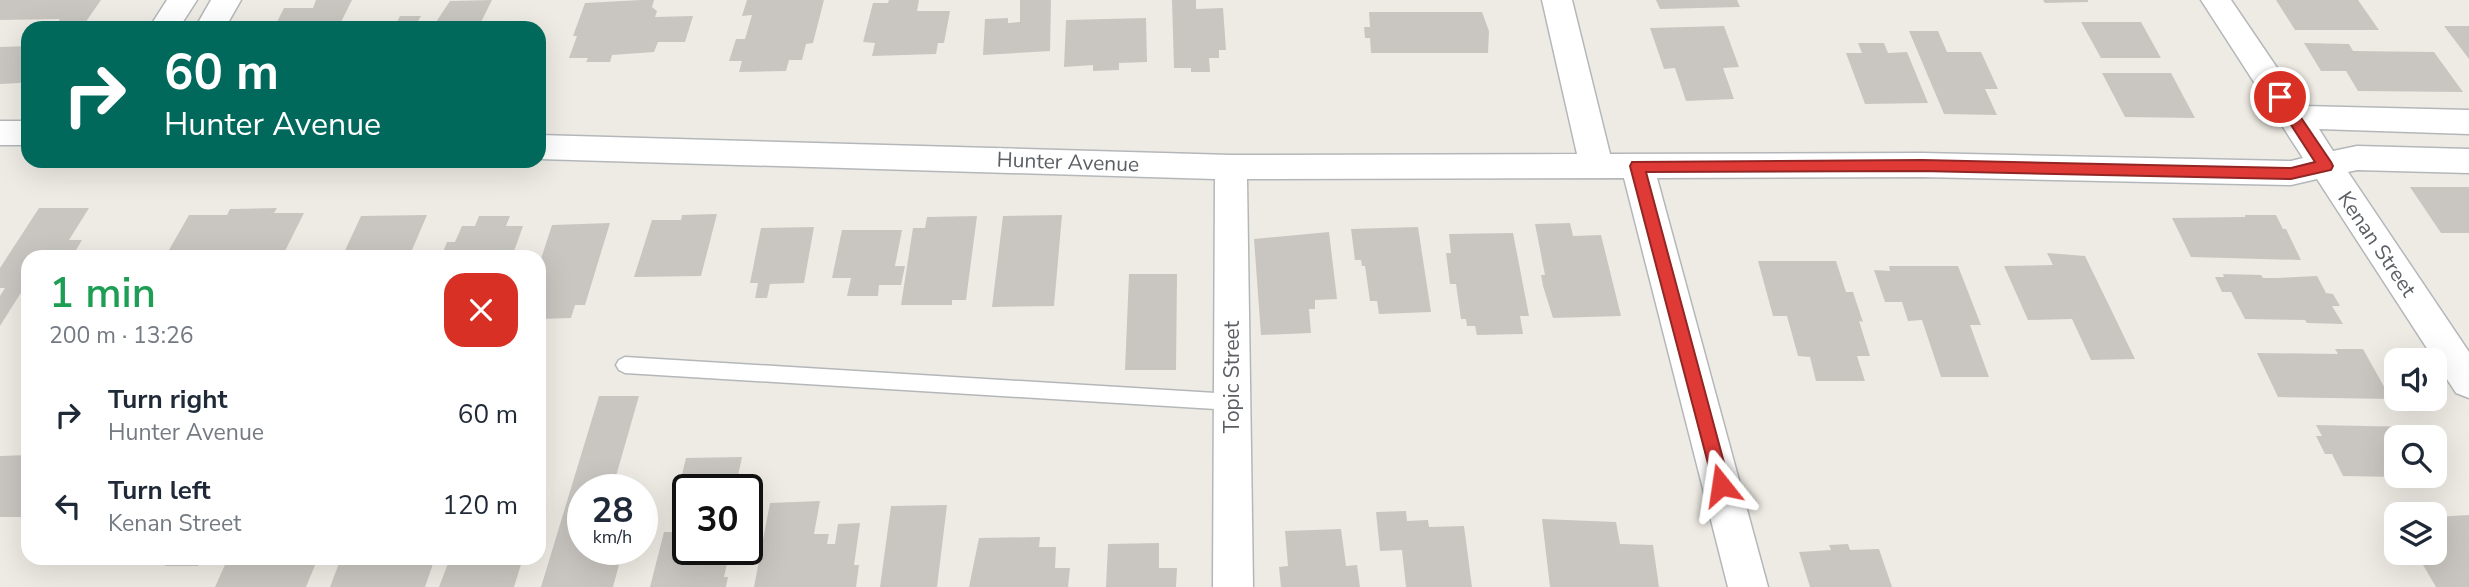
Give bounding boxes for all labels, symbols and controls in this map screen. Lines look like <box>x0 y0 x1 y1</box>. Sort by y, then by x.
text: 60 m <box>164 39 279 106</box>
icon: right <box>49 49 140 140</box>
pin <box>2250 67 2310 127</box>
icon: arrive <box>2261 78 2299 116</box>
text: Hunter Avenue <box>164 103 381 146</box>
street label: Hunter Avenue <box>996 146 1140 178</box>
street label: Kenan Street <box>2331 186 2423 303</box>
text: 1 min <box>49 265 156 322</box>
button: close <box>444 273 518 347</box>
text: 200 m · 13:26 <box>49 320 194 351</box>
street label: Topic Street <box>1218 320 1246 433</box>
map controls <box>2384 348 2447 565</box>
button: sound <box>2384 348 2447 411</box>
text: Turn right <box>108 382 227 417</box>
icon: right <box>49 396 87 434</box>
text: 60 m <box>458 397 518 432</box>
text: Hunter Avenue <box>108 417 264 448</box>
button: search <box>2384 425 2447 488</box>
position arrow <box>1684 448 1758 522</box>
text: Turn left <box>108 473 211 508</box>
speed limit sign: 30 <box>672 474 763 565</box>
icon: left <box>49 487 87 525</box>
text: 28 <box>591 487 634 534</box>
text: 120 m <box>442 488 518 523</box>
button: layers <box>2384 502 2447 565</box>
text: Kenan Street <box>108 508 241 539</box>
text: km/h <box>593 525 632 549</box>

